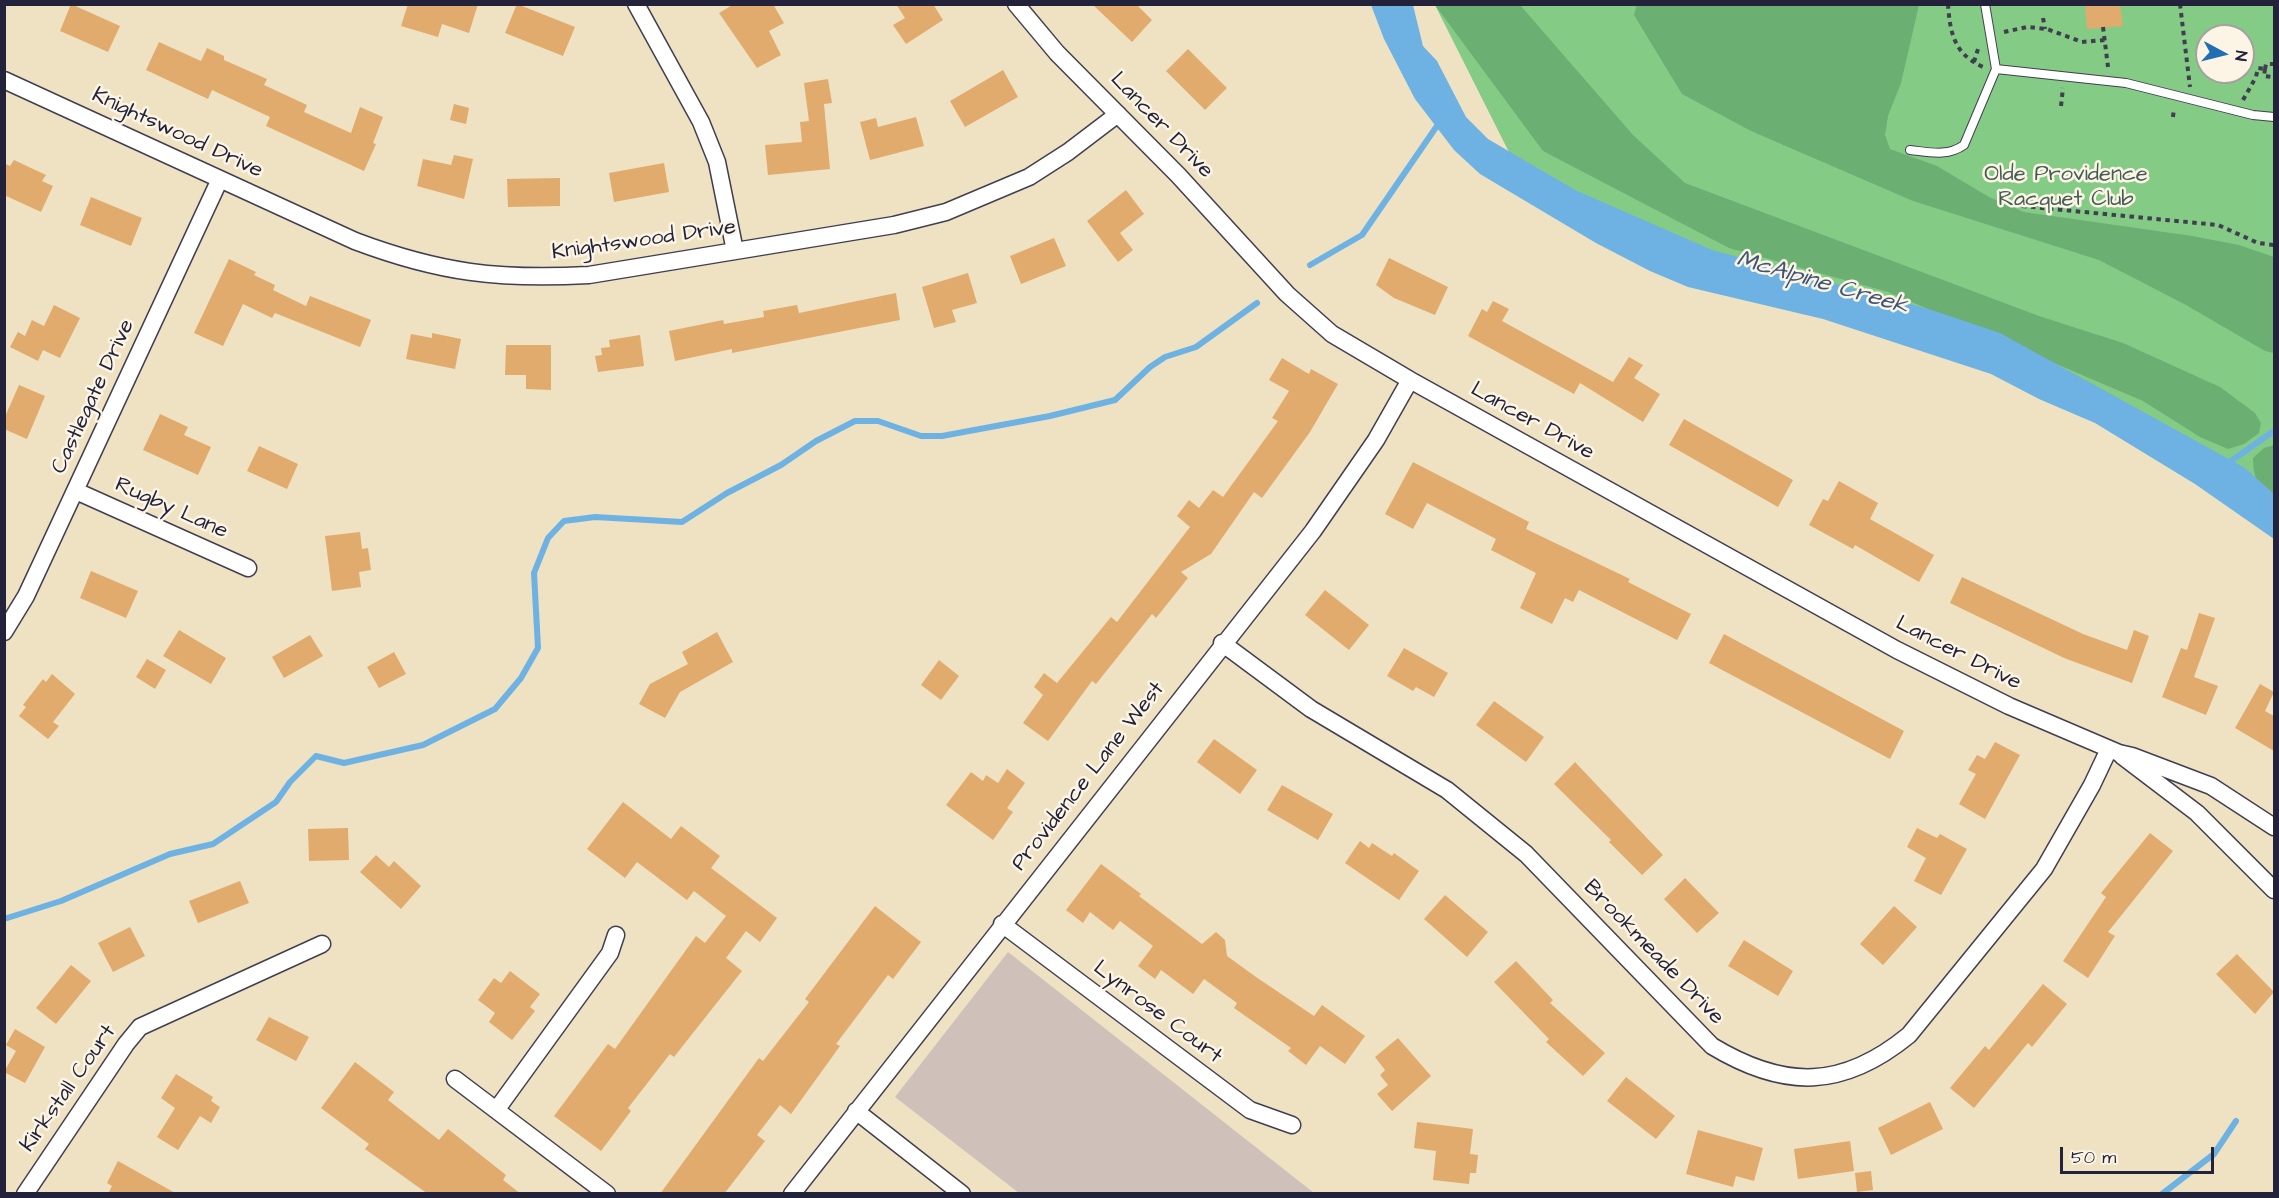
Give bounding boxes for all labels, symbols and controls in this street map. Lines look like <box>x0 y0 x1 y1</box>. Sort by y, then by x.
north arrow <box>2195 24 2255 84</box>
text: N <box>2229 50 2252 62</box>
street label: Lancer Drive <box>1104 67 1218 185</box>
street label: Knightswood Drive <box>87 83 267 185</box>
park label: Olde Providence Racquet Club <box>1984 162 2148 214</box>
street label: Knightswood Drive <box>550 215 738 267</box>
water label: McAlpine Creek <box>1733 246 1911 322</box>
street label: Castlegate Drive <box>47 316 141 478</box>
street label: Lancer Drive <box>1466 377 1598 467</box>
street label: Rugby Lane <box>110 472 232 546</box>
street label: Lancer Drive <box>1891 611 2025 697</box>
street label: Providence Lane West <box>1007 677 1171 877</box>
street label: Brookmeade Drive <box>1577 875 1729 1031</box>
street label: Lynrose Court <box>1087 956 1227 1070</box>
street label: Kirkstall Court <box>15 1020 123 1158</box>
scale bar <box>2063 1135 2218 1173</box>
text: 50 m <box>2071 1145 2116 1170</box>

